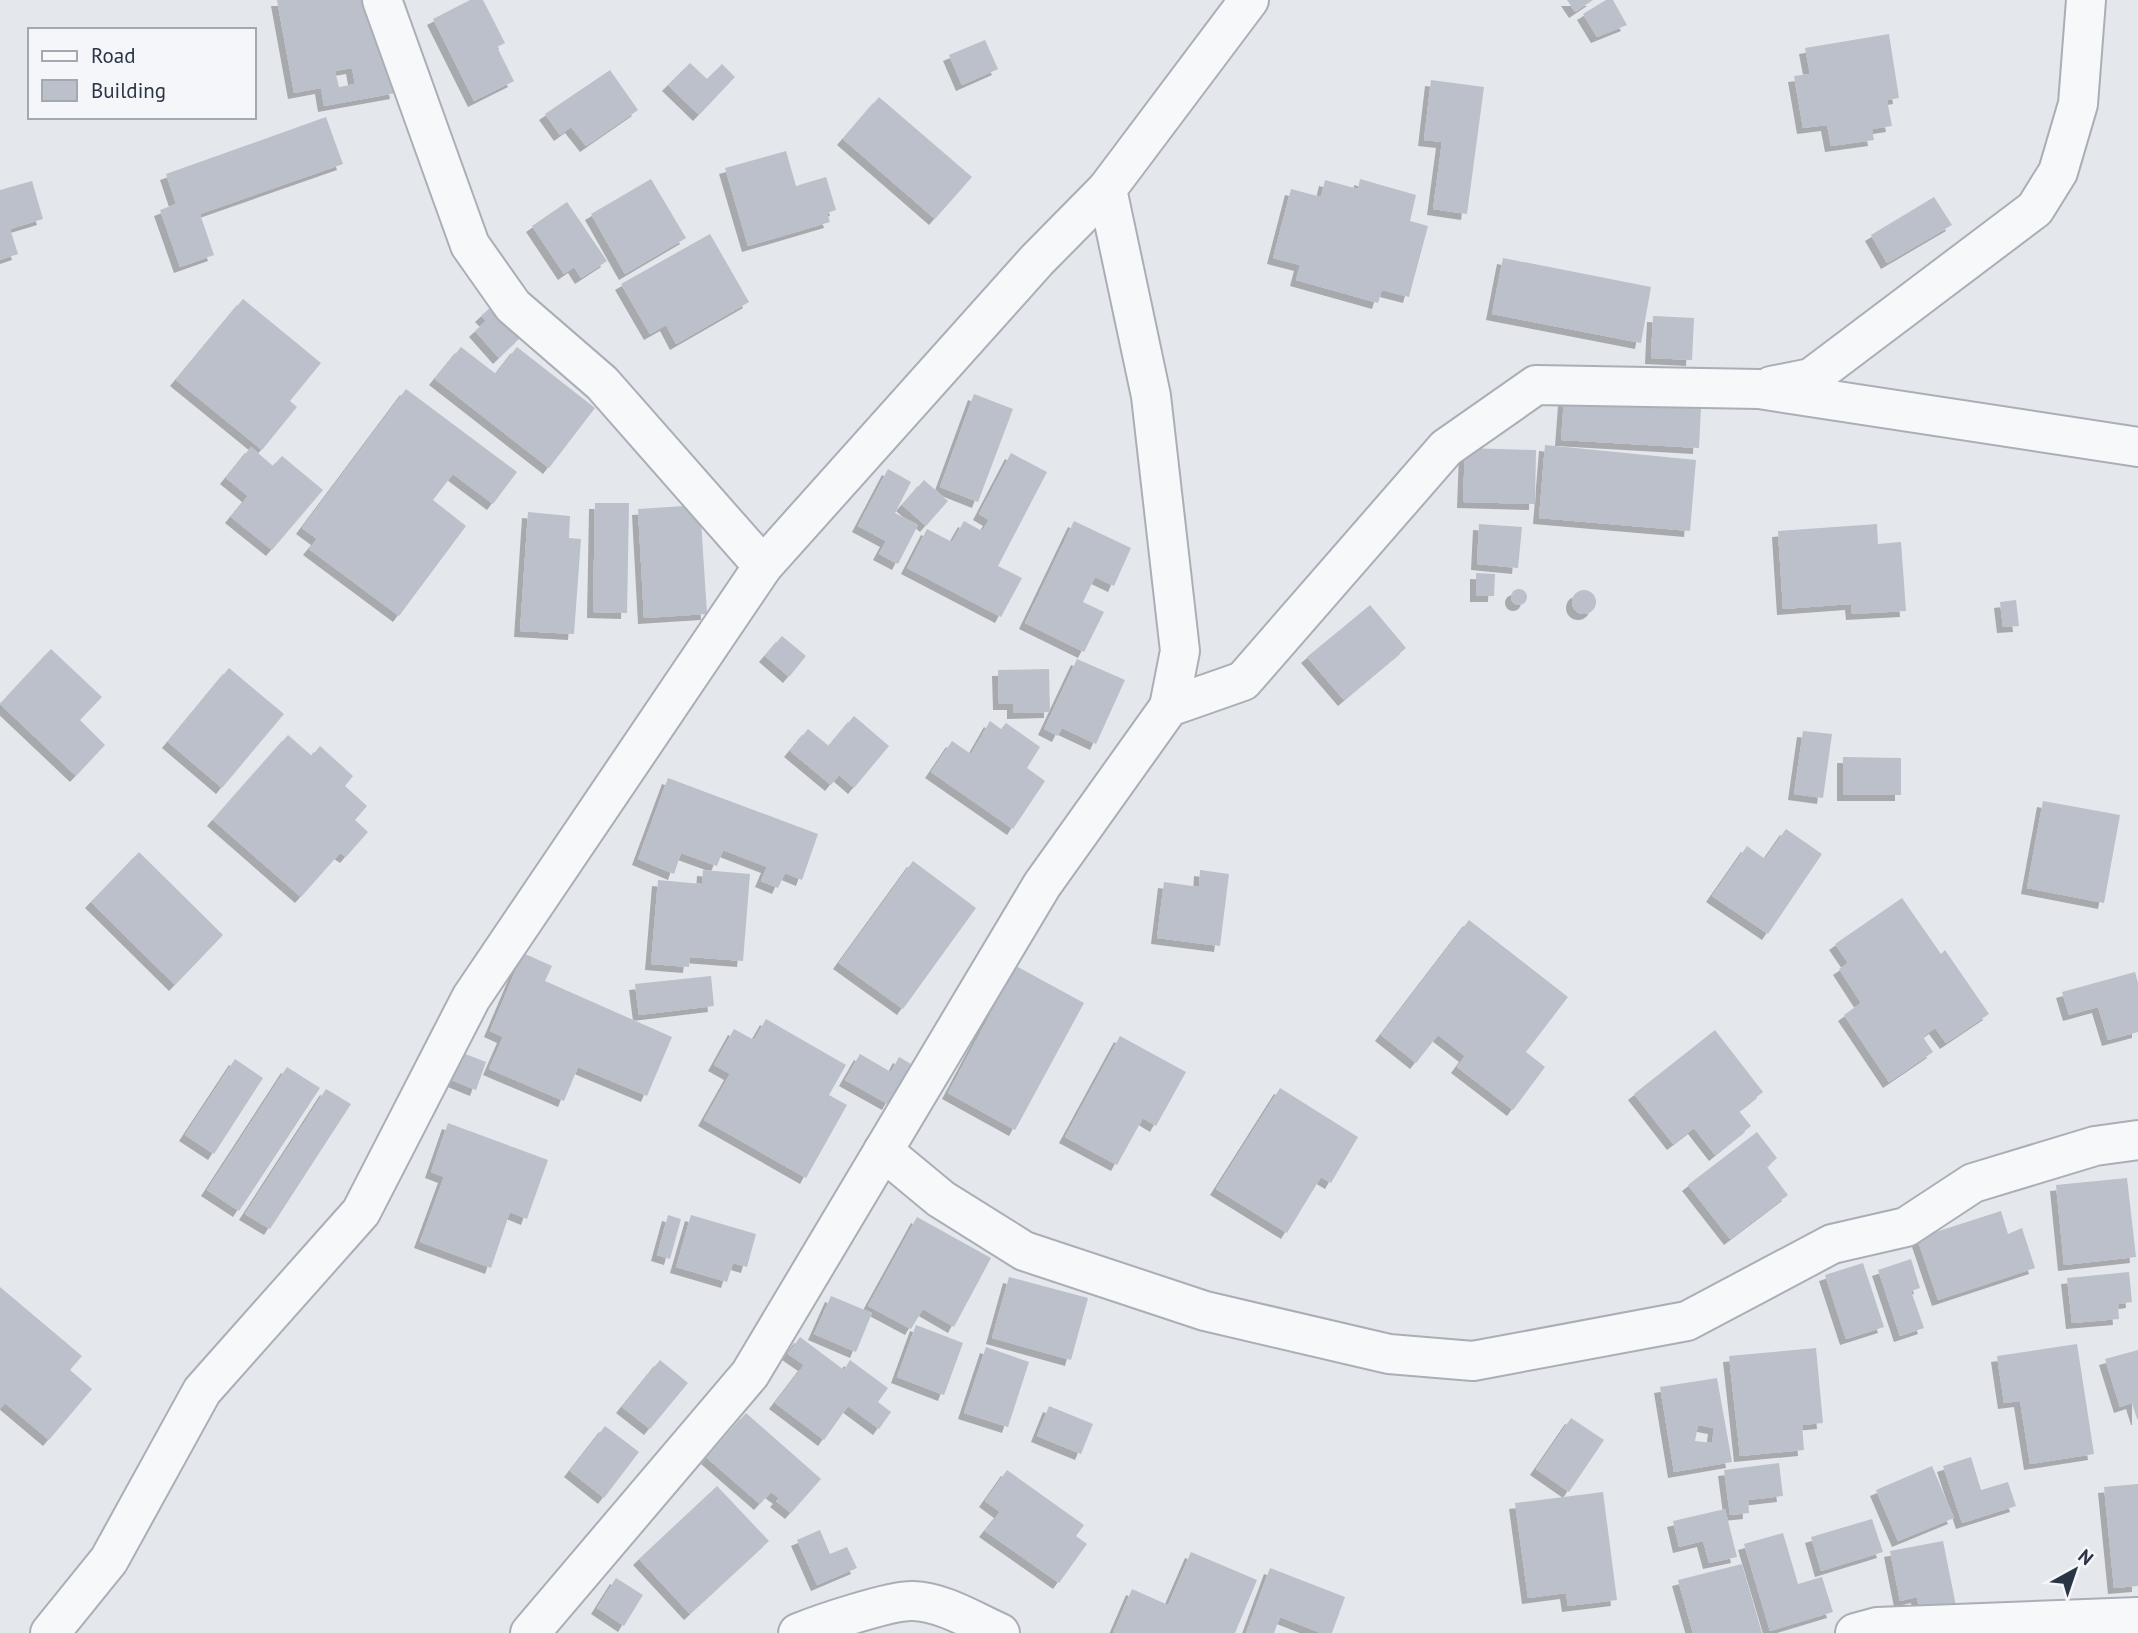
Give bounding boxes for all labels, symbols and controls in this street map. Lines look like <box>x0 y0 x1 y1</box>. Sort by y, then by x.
legend <box>28 28 256 119</box>
text: Road <box>91 42 135 69</box>
text: Building <box>91 77 166 104</box>
north arrow <box>2040 1535 2110 1605</box>
text: N <box>2073 1544 2098 1570</box>

